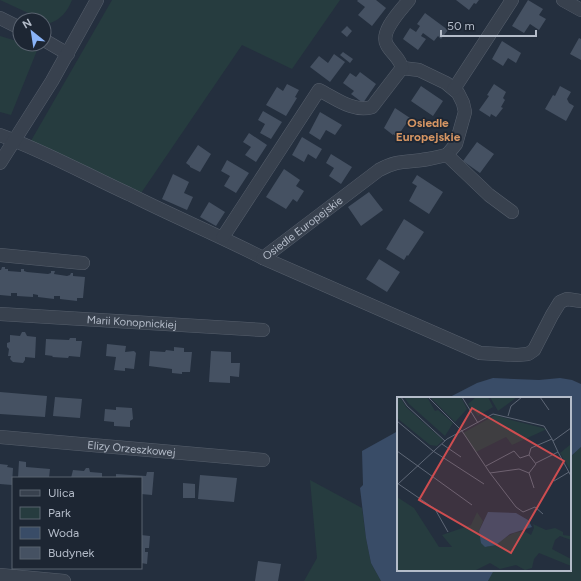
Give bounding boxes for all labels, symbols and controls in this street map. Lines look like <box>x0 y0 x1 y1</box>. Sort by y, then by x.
north arrow <box>12 12 52 52</box>
scale bar <box>441 12 536 38</box>
text: N <box>20 16 34 32</box>
text: 50 m <box>447 19 475 33</box>
district label: Osiedle Europejskie <box>396 116 461 144</box>
street label: Osiedle Europejskie <box>260 194 345 263</box>
street label: Marii Konopnickiej <box>86 313 177 332</box>
inset map <box>397 397 571 571</box>
street label: Elizy Orzeszkowej <box>87 439 176 459</box>
legend <box>12 477 142 569</box>
text: Ulica <box>48 486 75 500</box>
text: Park <box>48 506 71 520</box>
text: Woda <box>48 526 79 540</box>
text: Budynek <box>48 546 95 560</box>

